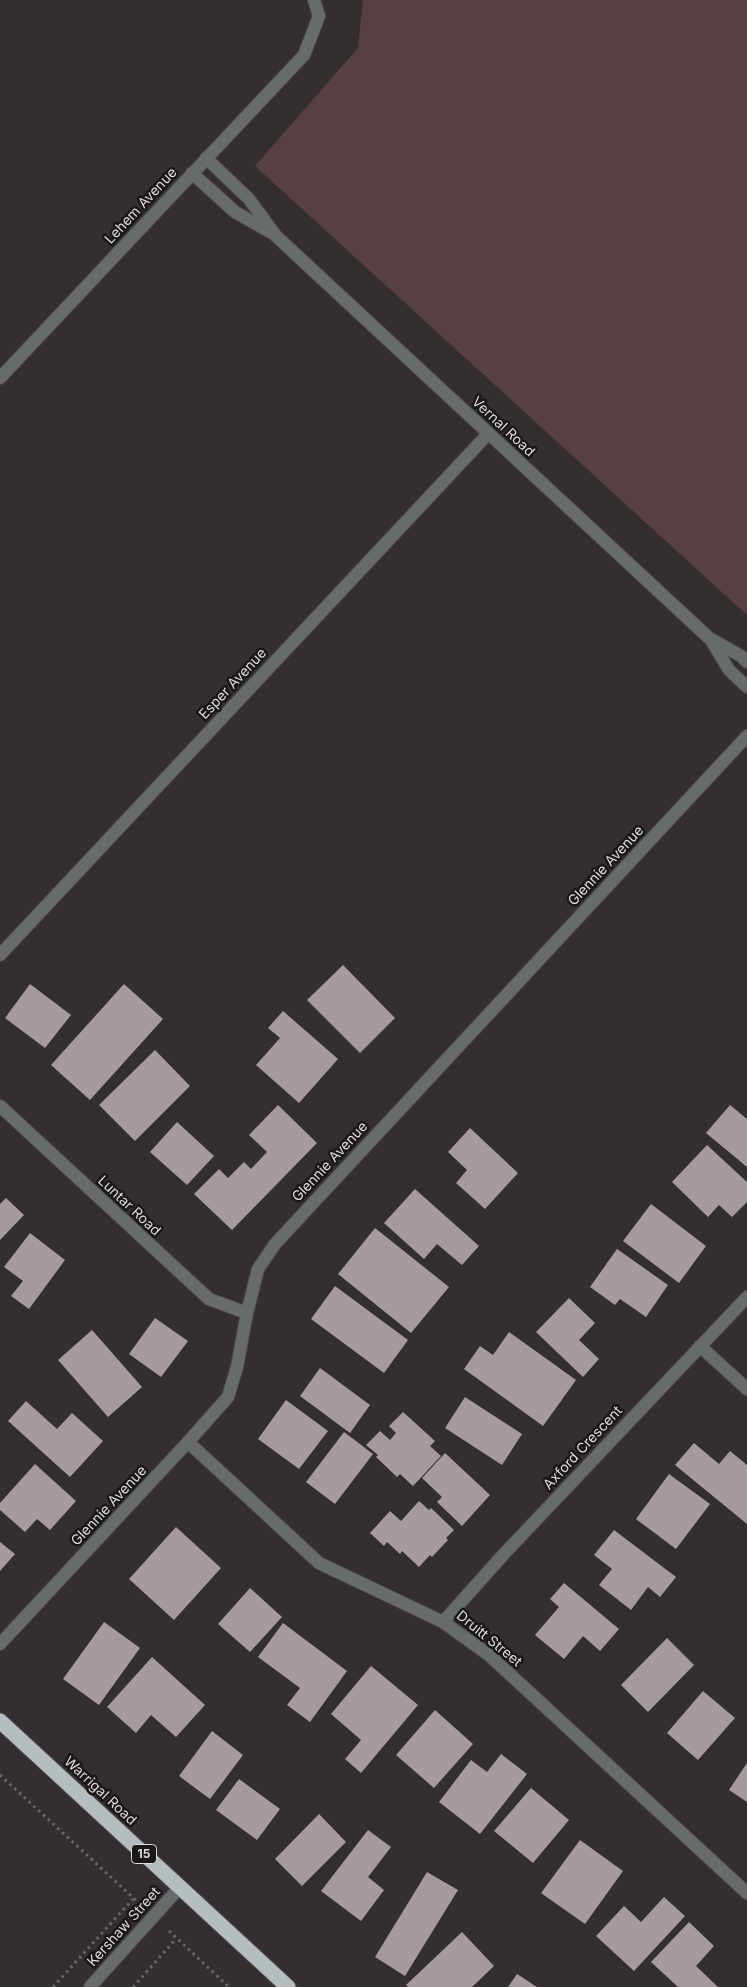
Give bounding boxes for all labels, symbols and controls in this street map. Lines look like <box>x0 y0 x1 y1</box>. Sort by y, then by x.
street label: Lehem Avenue <box>101 164 181 248</box>
street label: Vernal Road <box>468 394 538 460</box>
street label: Esper Avenue <box>196 645 270 723</box>
street label: Glennie Avenue <box>565 823 647 909</box>
street label: Glennie Avenue <box>289 1119 371 1205</box>
street label: Luntar Road <box>94 1173 164 1239</box>
street label: Axford Crescent <box>540 1403 626 1493</box>
street label: Glennie Avenue <box>68 1463 150 1549</box>
street label: Druitt Street <box>453 1608 525 1670</box>
street label: Warrigal Road <box>60 1753 140 1829</box>
road number: 15 <box>132 1845 156 1864</box>
street label: Kershaw Street <box>84 1884 164 1970</box>

